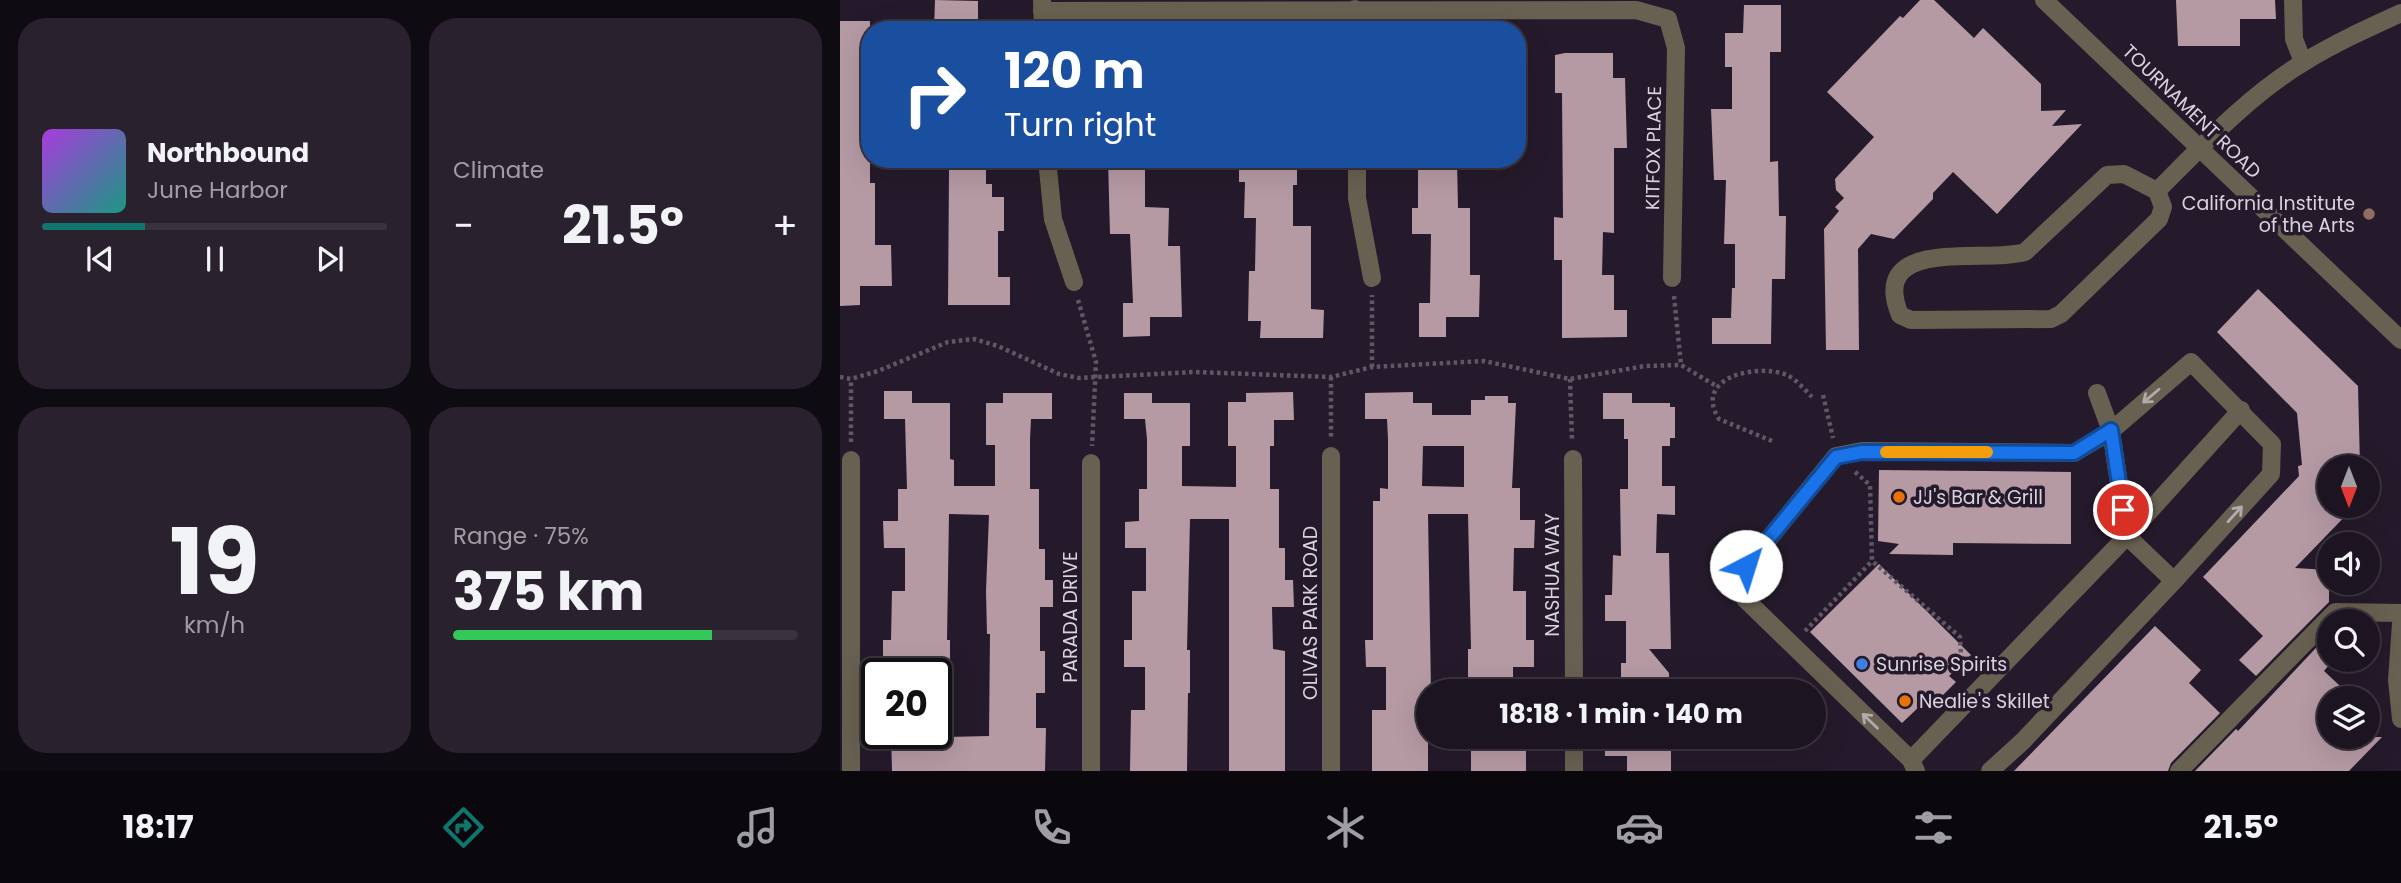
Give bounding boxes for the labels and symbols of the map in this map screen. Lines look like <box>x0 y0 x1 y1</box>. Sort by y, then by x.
street label: TOURNAMENT ROAD <box>2116 38 2267 185</box>
street label: KITFOX PLACE <box>1639 86 1668 210</box>
place label: California Institute of the Arts <box>2182 190 2355 239</box>
marker: California Institute of the Arts <box>2361 206 2377 222</box>
one-way arrow <box>2142 388 2160 404</box>
north arrow <box>2317 455 2380 518</box>
pin <box>2093 480 2153 540</box>
place label: JJ's Bar & Grill <box>1913 484 2043 511</box>
marker: JJ's Bar & Grill <box>1891 489 1907 505</box>
one-way arrow <box>2227 505 2243 523</box>
street label: NASHUA WAY <box>1539 513 1566 637</box>
street label: OLIVAS PARK ROAD <box>1297 526 1324 700</box>
position arrow <box>1709 529 1783 603</box>
street label: PARADA DRIVE <box>1057 551 1084 683</box>
place label: Sunrise Spirits <box>1876 651 2007 678</box>
marker: Sunrise Spirits <box>1854 656 1870 672</box>
speed limit sign: 20 <box>861 658 952 749</box>
place label: Nealie's Skillet <box>1919 688 2050 715</box>
marker: Nealie's Skillet <box>1897 693 1913 709</box>
one-way arrow <box>1862 712 1879 729</box>

